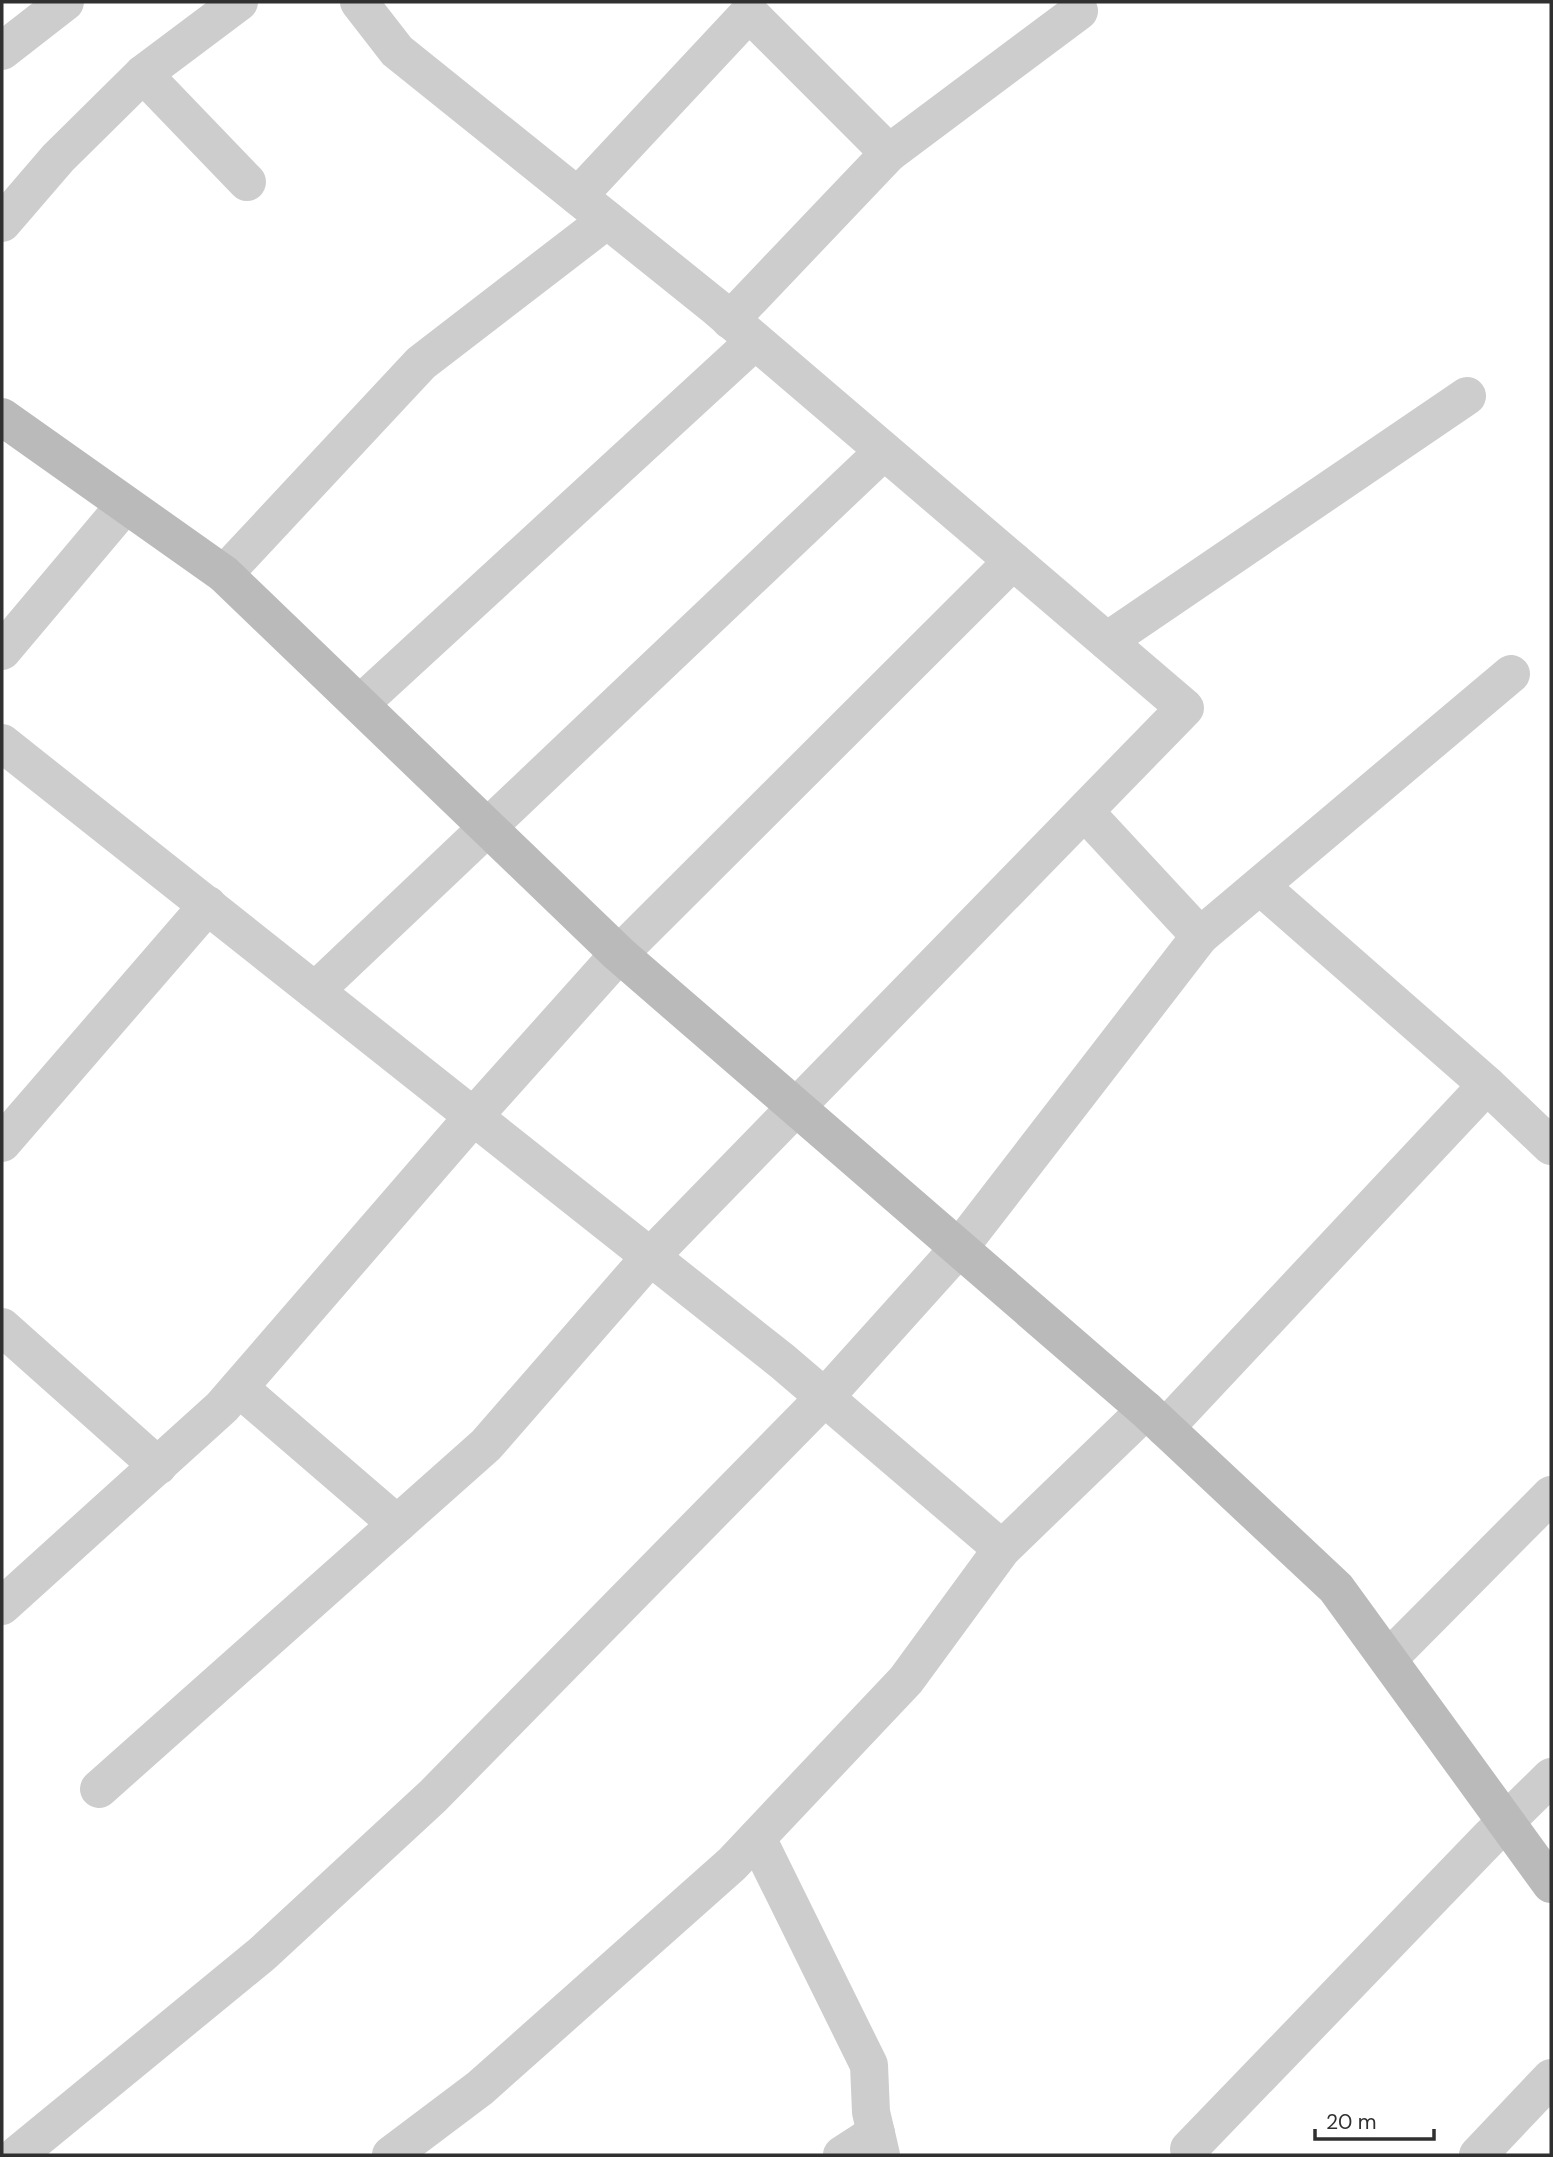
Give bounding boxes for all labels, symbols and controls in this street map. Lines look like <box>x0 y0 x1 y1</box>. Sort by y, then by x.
scale bar <box>1315 2098 1434 2142</box>
text: 20 m <box>1326 2108 1377 2136</box>

